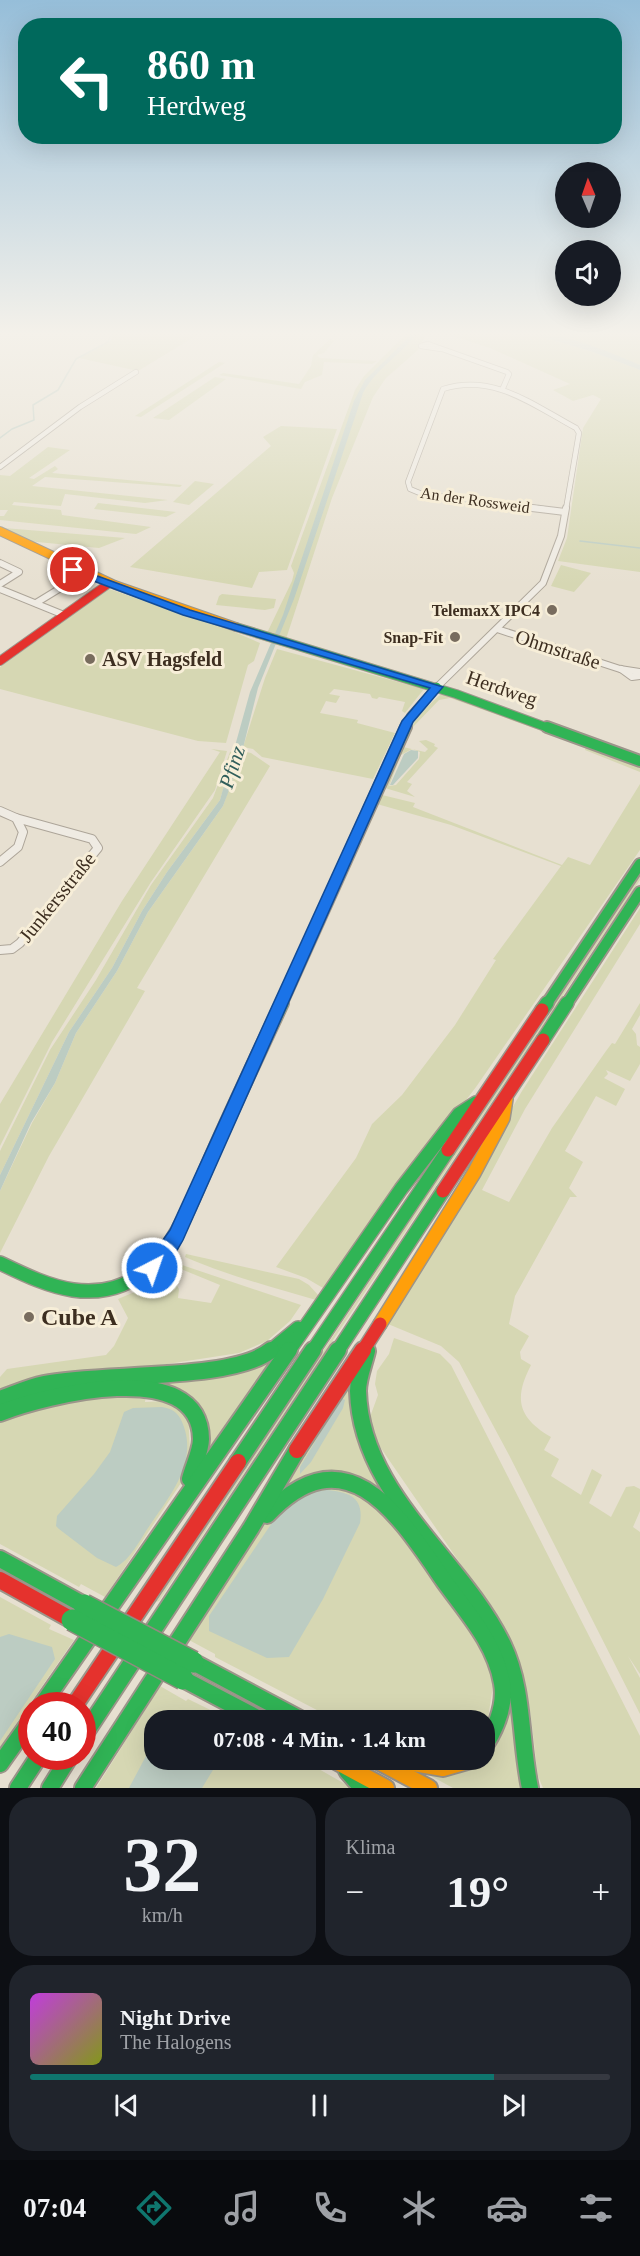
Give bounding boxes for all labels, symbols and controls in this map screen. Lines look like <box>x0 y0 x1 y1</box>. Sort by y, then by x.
icon: left <box>48 42 126 120</box>
text: 860 m <box>147 42 256 88</box>
text: Herdweg <box>147 91 246 121</box>
north arrow <box>555 162 621 228</box>
map controls <box>555 162 621 306</box>
button: sound <box>555 240 621 306</box>
street label: An der Rossweid <box>419 484 531 516</box>
pin <box>47 544 98 595</box>
icon: arrive <box>56 553 89 586</box>
place label: TelemaxX IPC4 <box>432 602 540 619</box>
marker: TelemaxX IPC4 <box>545 603 559 617</box>
street label: Ohmstraße <box>513 625 603 673</box>
place label: Snap-Fit <box>383 629 444 647</box>
marker: Snap-Fit <box>448 630 462 644</box>
place label: ASV Hagsfeld <box>102 648 222 671</box>
marker: ASV Hagsfeld <box>83 652 97 666</box>
street label: Herdweg <box>463 666 540 711</box>
water label: Pfinz <box>214 743 250 792</box>
street label: Junkersstraße <box>14 848 100 946</box>
position arrow <box>120 1236 184 1300</box>
place label: Cube A <box>41 1304 118 1330</box>
marker: Cube A <box>22 1310 36 1324</box>
speed limit sign: 40 <box>18 1692 96 1770</box>
text: 07:08 · 4 Min. · 1.4 km <box>213 1727 426 1752</box>
text: 32 <box>123 1821 201 1908</box>
text: Klima <box>346 1836 396 1858</box>
text: 19° <box>446 1867 509 1917</box>
text: − <box>346 1874 364 1910</box>
text: + <box>591 1874 610 1910</box>
text: km/h <box>142 1904 183 1926</box>
text: Night Drive <box>120 2005 231 2030</box>
text: The Halogens <box>120 2031 232 2053</box>
icon: previous <box>110 2089 143 2122</box>
icon: pause <box>303 2089 336 2122</box>
icon: next <box>497 2089 530 2122</box>
icon: directions <box>133 2187 175 2229</box>
icon: music <box>221 2187 263 2229</box>
icon: phone <box>309 2187 351 2229</box>
icon: climate <box>398 2187 440 2229</box>
icon: car <box>486 2187 528 2229</box>
icon: filters <box>575 2187 617 2229</box>
text: 07:04 <box>23 2193 86 2223</box>

